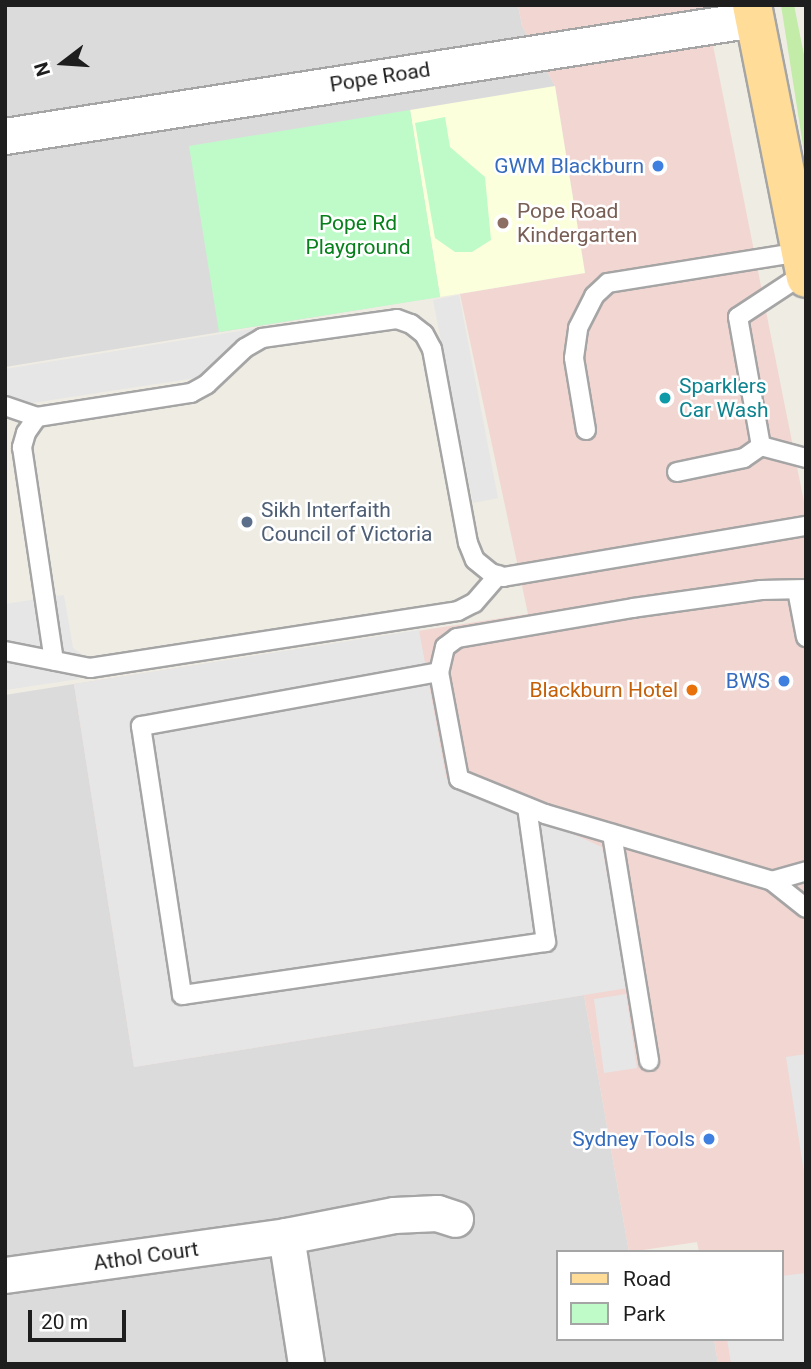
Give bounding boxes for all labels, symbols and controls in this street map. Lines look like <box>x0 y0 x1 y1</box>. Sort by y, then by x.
north arrow <box>28 28 98 98</box>
street label: Pope Road <box>328 57 432 97</box>
text: N <box>29 60 55 79</box>
place label: GWM Blackburn <box>494 153 644 179</box>
marker: GWM Blackburn <box>650 158 666 174</box>
place label: Pope Road Kindergarten <box>517 198 637 248</box>
park label: Pope Rd Playground <box>305 210 411 260</box>
marker: Pope Road Kindergarten <box>495 215 511 231</box>
place label: Sparklers Car Wash <box>679 373 769 423</box>
marker: Sparklers Car Wash <box>657 390 673 406</box>
place label: Sikh Interfaith Council of Victoria <box>261 497 432 547</box>
marker: Sikh Interfaith Council of Victoria <box>239 514 255 530</box>
place label: BWS <box>726 668 770 694</box>
marker: BWS <box>776 673 792 689</box>
place label: Blackburn Hotel <box>529 677 678 703</box>
marker: Blackburn Hotel <box>684 682 700 698</box>
place label: Sydney Tools <box>572 1126 695 1152</box>
marker: Sydney Tools <box>701 1131 717 1147</box>
street label: Athol Court <box>92 1236 200 1276</box>
legend <box>556 1250 783 1341</box>
text: Road <box>623 1267 671 1291</box>
scale bar <box>32 1296 130 1340</box>
text: Park <box>623 1302 665 1326</box>
text: 20 m <box>41 1310 88 1334</box>

